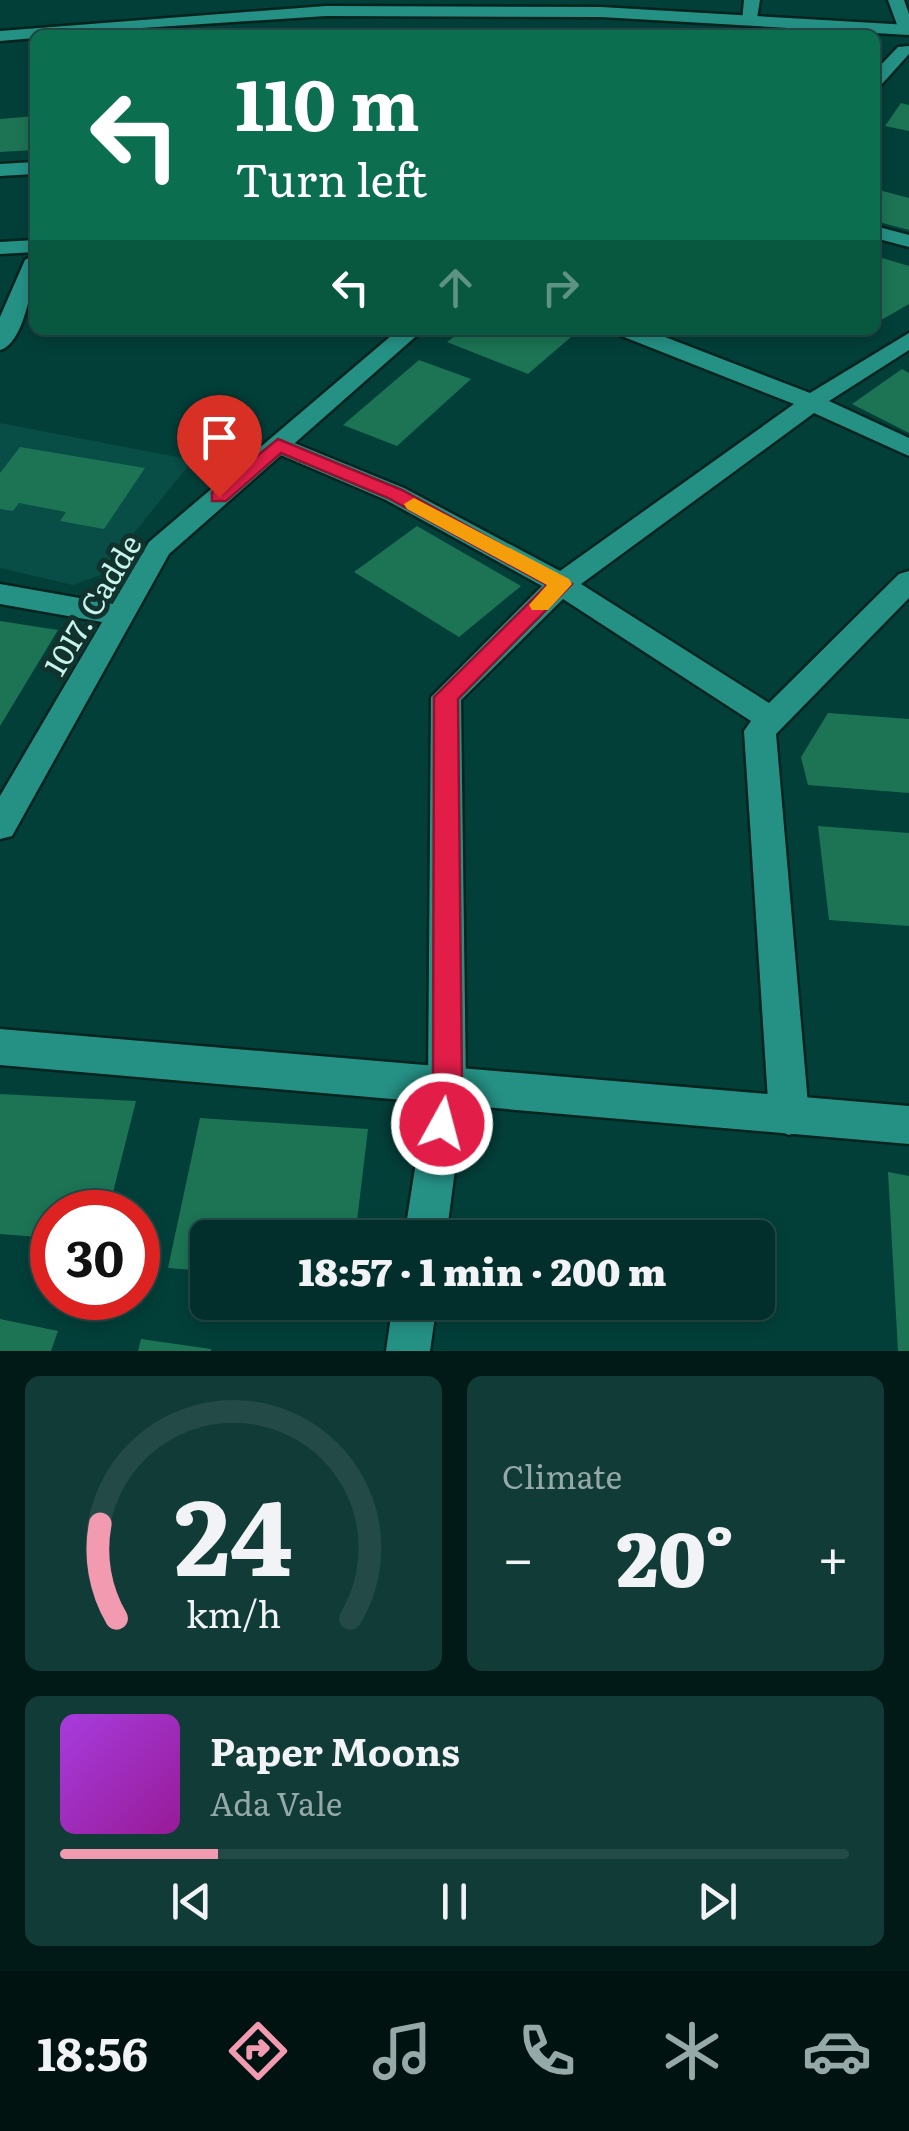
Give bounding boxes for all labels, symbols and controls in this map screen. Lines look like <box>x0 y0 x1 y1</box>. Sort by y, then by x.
text: 110 m <box>235 49 420 153</box>
icon: left <box>70 70 200 200</box>
text: Turn left <box>235 144 427 211</box>
icon: left <box>323 260 378 315</box>
icon: ahead <box>428 260 483 315</box>
icon: right <box>533 260 588 315</box>
pin <box>177 395 262 498</box>
icon: arrive <box>192 410 247 465</box>
street label: 1017. Cadde <box>32 525 150 683</box>
position arrow <box>390 1072 494 1176</box>
speed limit sign: 30 <box>30 1190 160 1320</box>
text: 18:57 · 1 min · 200 m <box>299 1241 666 1298</box>
text: Climate <box>502 1451 622 1499</box>
text: 24 <box>174 1453 293 1608</box>
text: 20° <box>617 1499 734 1610</box>
text: − <box>502 1514 534 1596</box>
text: + <box>817 1514 849 1596</box>
text: km/h <box>186 1586 281 1639</box>
text: Paper Moons <box>210 1721 460 1778</box>
text: Ada Vale <box>210 1778 342 1826</box>
icon: previous <box>164 1874 219 1929</box>
icon: pause <box>427 1874 482 1929</box>
icon: next <box>690 1874 745 1929</box>
icon: directions <box>223 2016 293 2086</box>
icon: music <box>367 2016 437 2086</box>
icon: phone <box>512 2016 582 2086</box>
icon: climate <box>657 2016 727 2086</box>
icon: car <box>802 2016 872 2086</box>
text: 18:56 <box>37 2018 148 2085</box>

